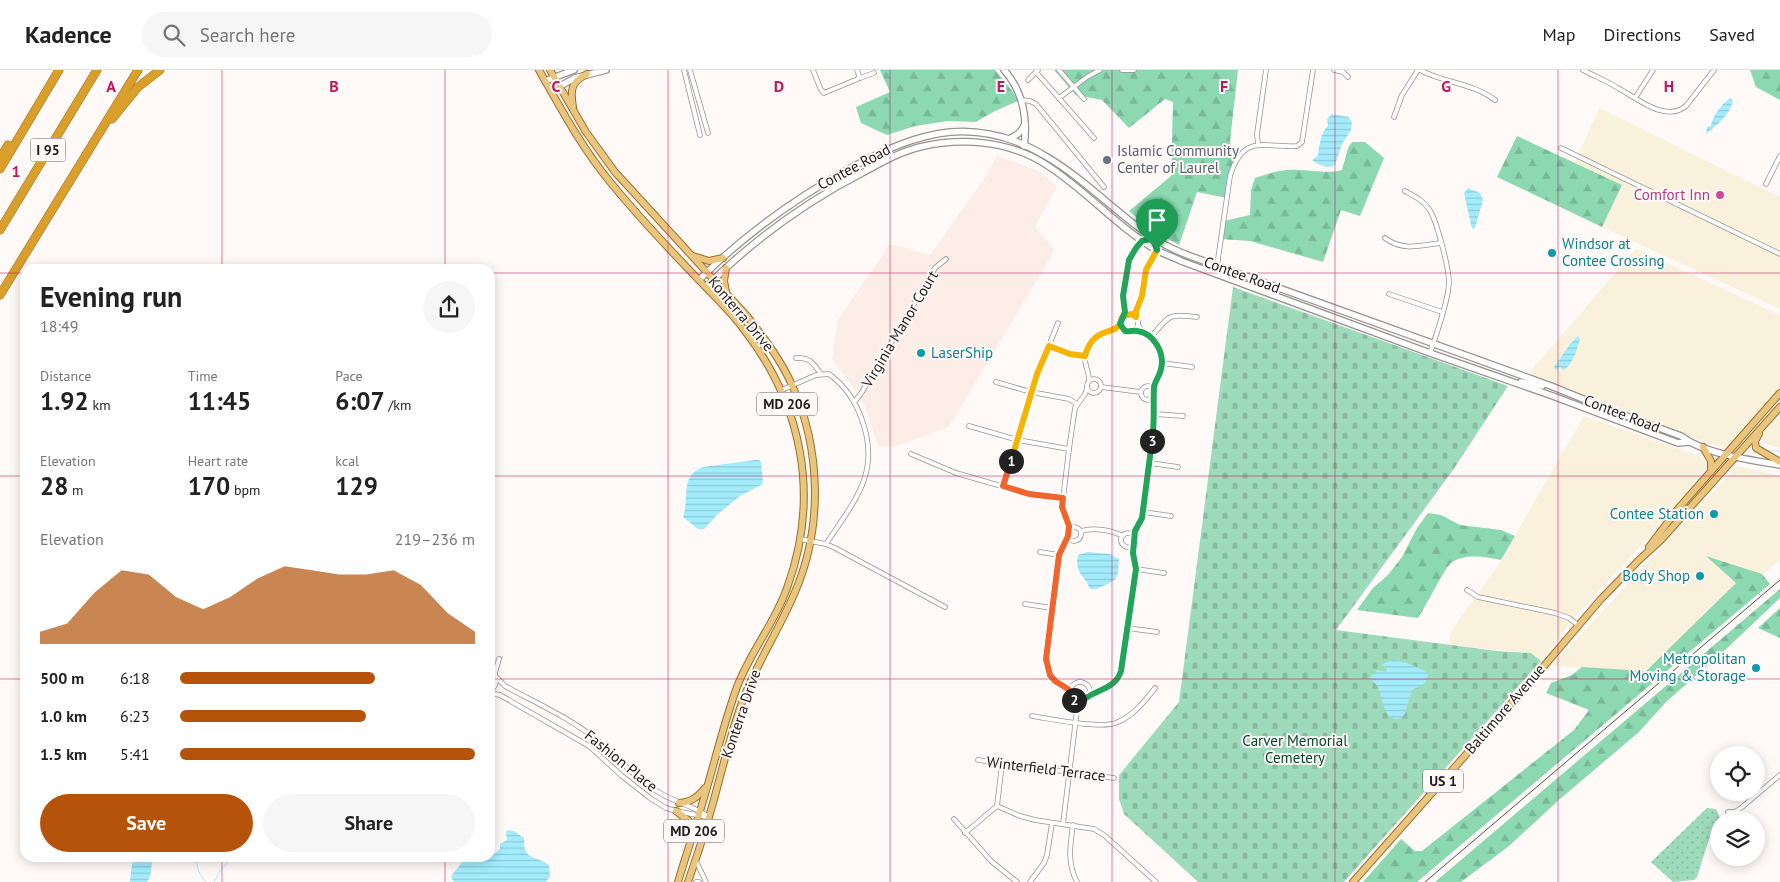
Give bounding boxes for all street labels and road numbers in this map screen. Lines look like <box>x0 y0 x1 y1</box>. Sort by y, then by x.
road number: I 95 <box>30 138 66 162</box>
street label: Contee Road <box>814 139 894 194</box>
street label: Contee Road <box>1201 252 1283 297</box>
street label: Virginia Manor Court <box>857 267 942 391</box>
street label: Konterra Drive <box>704 272 778 355</box>
street label: Contee Road <box>1581 390 1663 437</box>
road number: MD 206 <box>757 392 817 416</box>
street label: Baltimore Avenue <box>1460 660 1549 758</box>
street label: Konterra Drive <box>716 667 765 761</box>
street label: Fashion Place <box>581 725 662 796</box>
street label: Winterfield Terrace <box>985 752 1107 785</box>
road number: US 1 <box>1423 769 1463 792</box>
road number: MD 206 <box>664 819 724 842</box>

